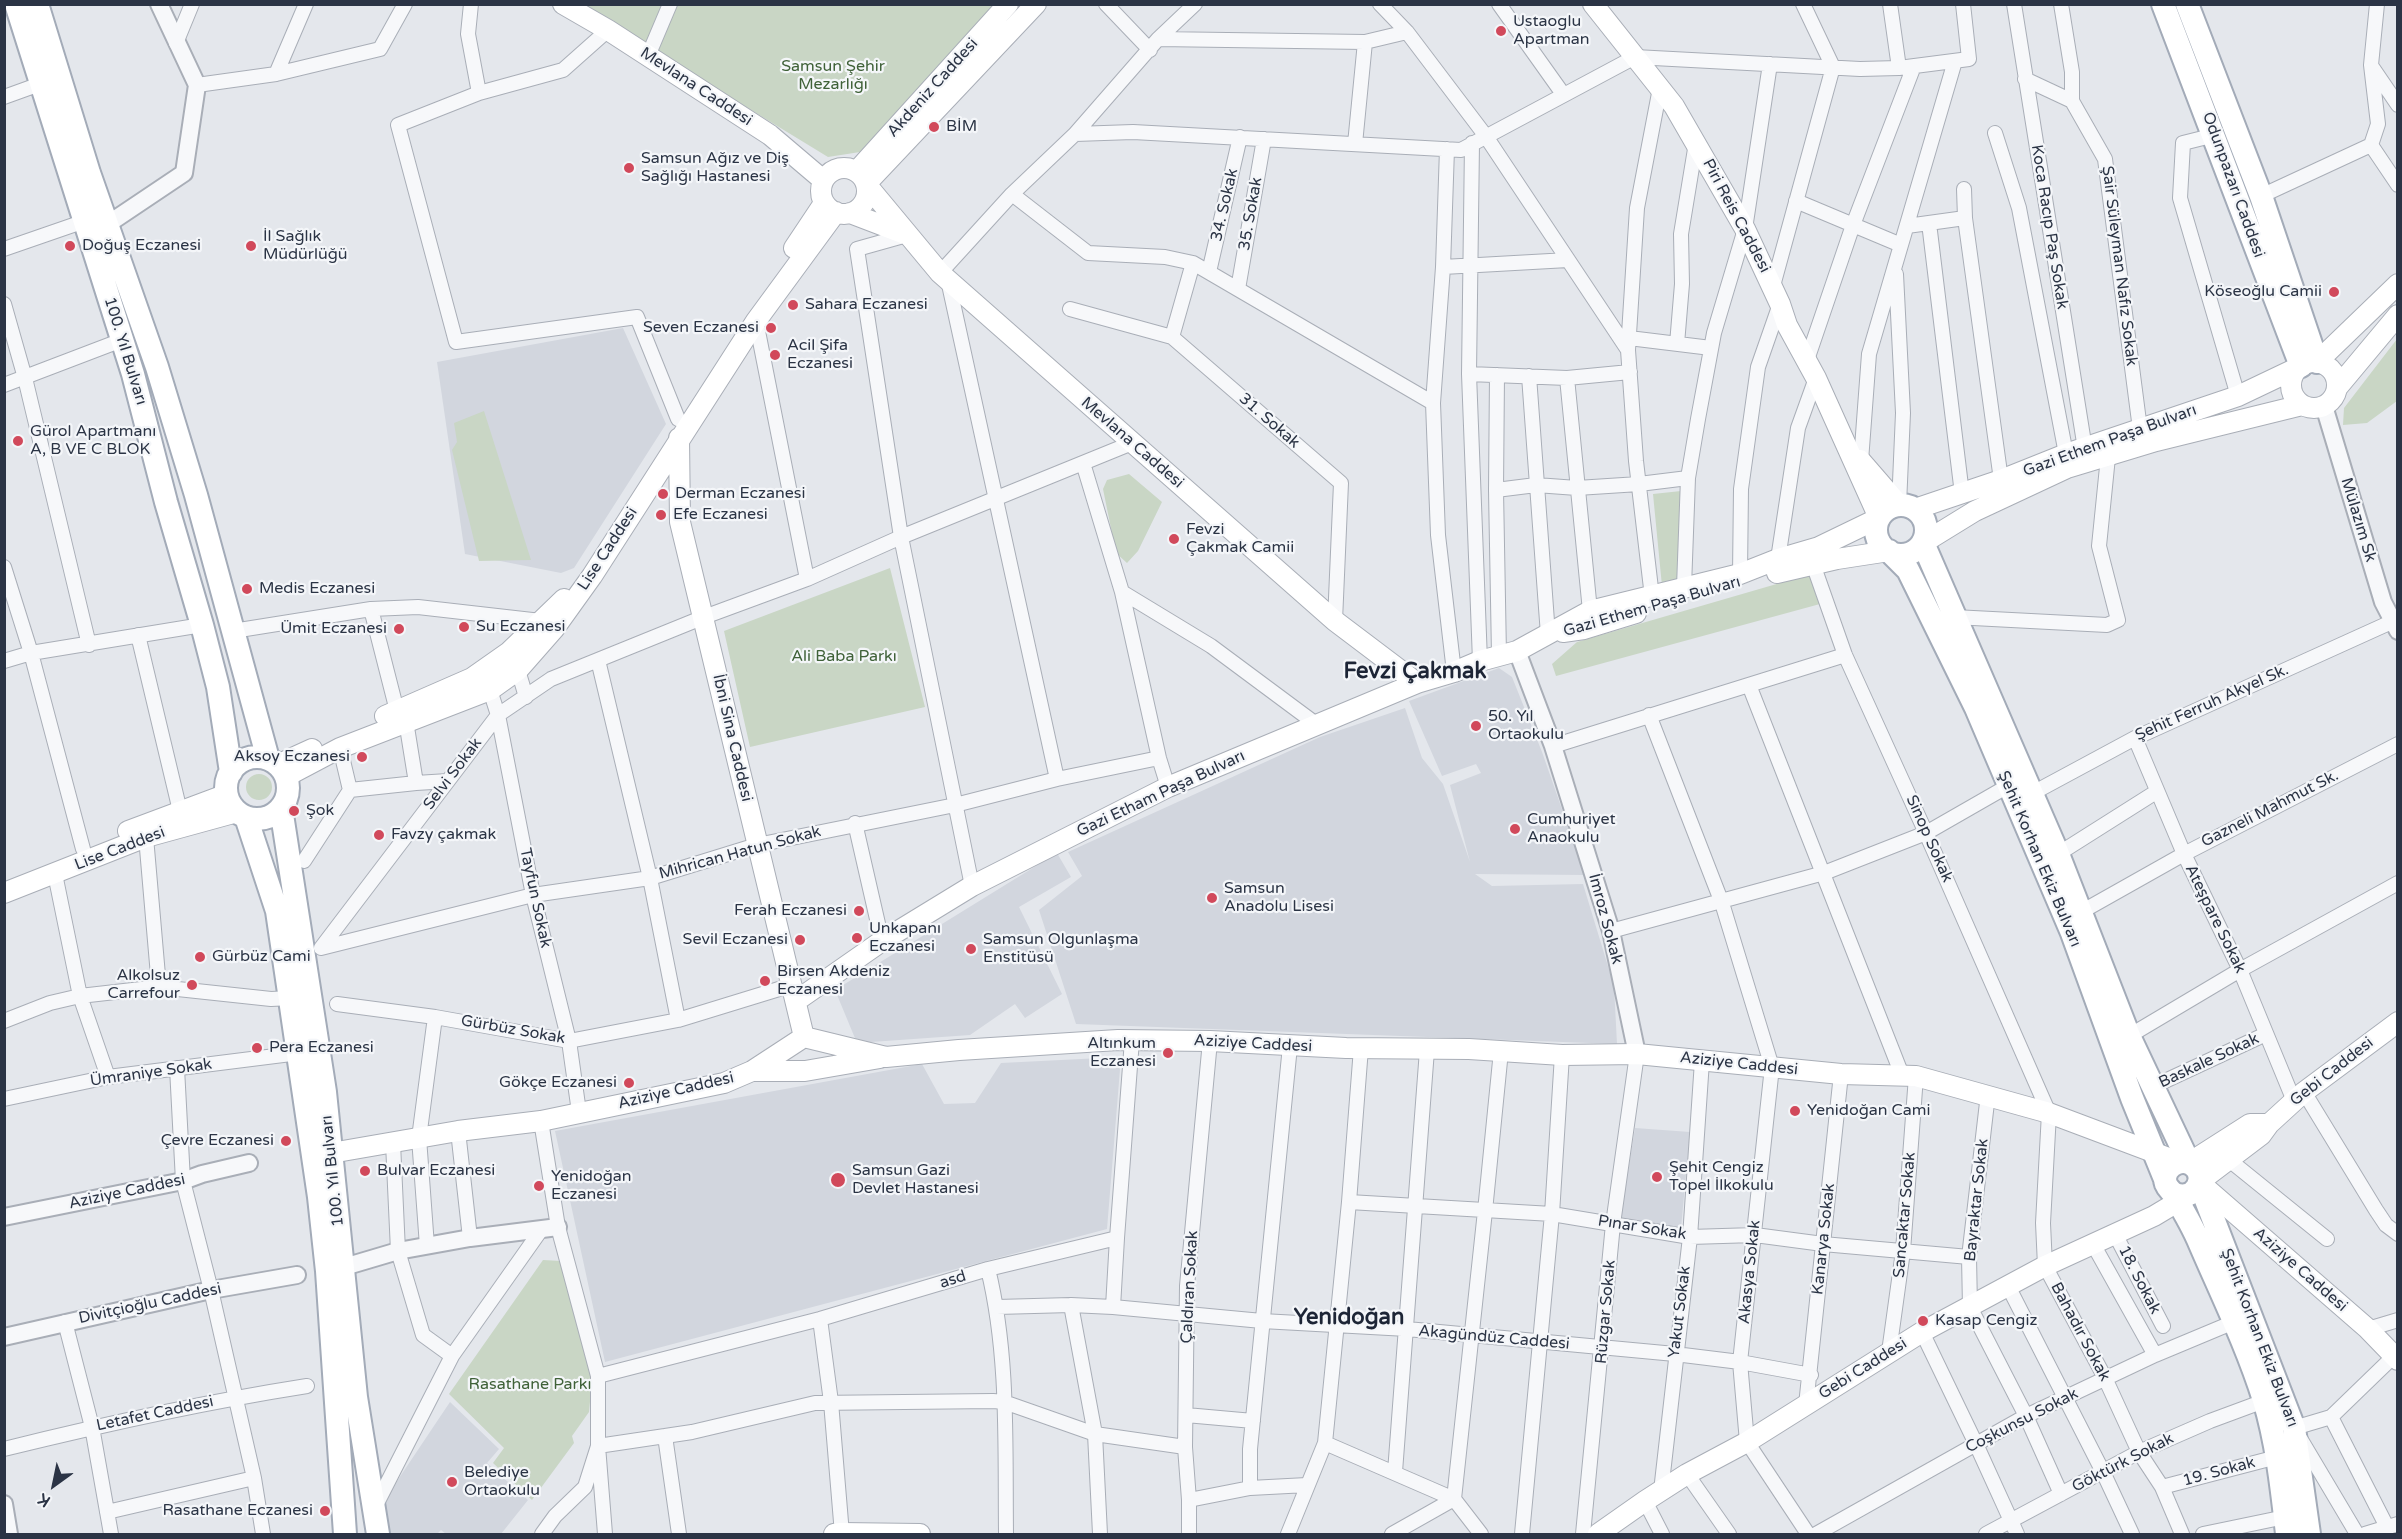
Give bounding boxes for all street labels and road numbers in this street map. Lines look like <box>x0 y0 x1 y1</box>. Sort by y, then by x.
street label: Akdeniz Caddesi <box>884 35 982 141</box>
street label: Mevlana Caddesi <box>636 44 756 130</box>
street label: Odunpazarı Caddesi <box>2198 110 2268 260</box>
street label: Koca Racıp Paş Sokak <box>2027 143 2071 311</box>
street label: Piri Reis Caddesi <box>1698 156 1774 276</box>
street label: Şair Süleyman Nafız Sokak <box>2097 165 2141 367</box>
street label: 34. Sokak <box>1207 167 1243 243</box>
street label: 35. Sokak <box>1235 176 1267 252</box>
street label: 100. Yıl Bulvarı <box>99 295 151 407</box>
street label: 31. Sokak <box>1235 389 1303 453</box>
street label: Mevlana Caddesi <box>1077 393 1187 493</box>
street label: Gazi Ethem Paşa Bulvarı <box>2021 401 2199 481</box>
street label: Mülazım Sk <box>2336 475 2380 565</box>
street label: Lise Caddesi <box>574 504 642 594</box>
street label: Gazi Ethem Paşa Bulvarı <box>1561 573 1743 641</box>
street label: Şehit Ferruh Akyel Sk. <box>2132 661 2292 745</box>
street label: İbni Sina Caddesi <box>708 673 756 803</box>
street label: Selvi Sokak <box>420 734 486 814</box>
street label: Gazi Etham Paşa Bulvarı <box>1074 747 1248 841</box>
street label: Gazneli Mahmut Sk. <box>2198 766 2342 852</box>
street label: Şehit Korhan Ekiz Bulvarı <box>1993 768 2085 950</box>
street label: Sinop Sokak <box>1901 792 1957 886</box>
street label: Mihrican Hatun Sokak <box>657 822 823 884</box>
street label: Lise Caddesi <box>72 823 168 875</box>
street label: Tayfun Sokak <box>515 846 555 950</box>
street label: Ateşpare Sokak <box>2180 862 2250 976</box>
street label: İmroz Sokak <box>1584 872 1626 966</box>
street label: Gürbüz Sokak <box>459 1011 567 1049</box>
street label: Baskale Sokak <box>2156 1029 2262 1093</box>
street label: Aziziye Caddesi <box>1193 1031 1313 1057</box>
street label: Gebi Caddesi <box>2287 1034 2377 1110</box>
street label: Aziziye Caddesi <box>1679 1048 1799 1080</box>
street label: Ümraniye Sokak <box>89 1055 213 1091</box>
street label: Aziziye Caddesi <box>616 1068 736 1114</box>
street label: 100. Yıl Bulvarı <box>318 1114 348 1228</box>
street label: Bayraktar Sokak <box>1961 1138 1993 1262</box>
street label: Sancaktar Sokak <box>1890 1151 1920 1279</box>
street label: Aziziye Caddesi <box>67 1170 187 1214</box>
street label: Kanarya Sokak <box>1809 1182 1839 1296</box>
street label: Pınar Sokak <box>1596 1212 1688 1244</box>
street label: Akasya Sokak <box>1735 1219 1765 1325</box>
street label: Aziziye Caddesi <box>2249 1224 2351 1316</box>
street label: Çaldıran Sokak <box>1177 1230 1203 1344</box>
street label: 18. Sokak <box>2114 1243 2164 1317</box>
street label: Şehit Korhan Ekiz Bulvarı <box>2216 1246 2302 1430</box>
street label: Rüzgar Sokak <box>1592 1259 1620 1365</box>
street label: Yakut Sokak <box>1665 1265 1695 1359</box>
street label: asd <box>937 1267 969 1293</box>
street label: Divitçioğlu Caddesi <box>77 1279 223 1329</box>
street label: Bahadır Sokak <box>2046 1279 2114 1385</box>
street label: Akagündüz Caddesi <box>1417 1322 1571 1354</box>
street label: Gebi Caddesi <box>1815 1334 1911 1404</box>
street label: Coşkunsu Sokak <box>1962 1384 2082 1458</box>
street label: Letafet Caddesi <box>95 1392 215 1436</box>
street label: Göktürk Sokak <box>2069 1429 2177 1497</box>
street label: 19. Sokak <box>2181 1453 2257 1491</box>

